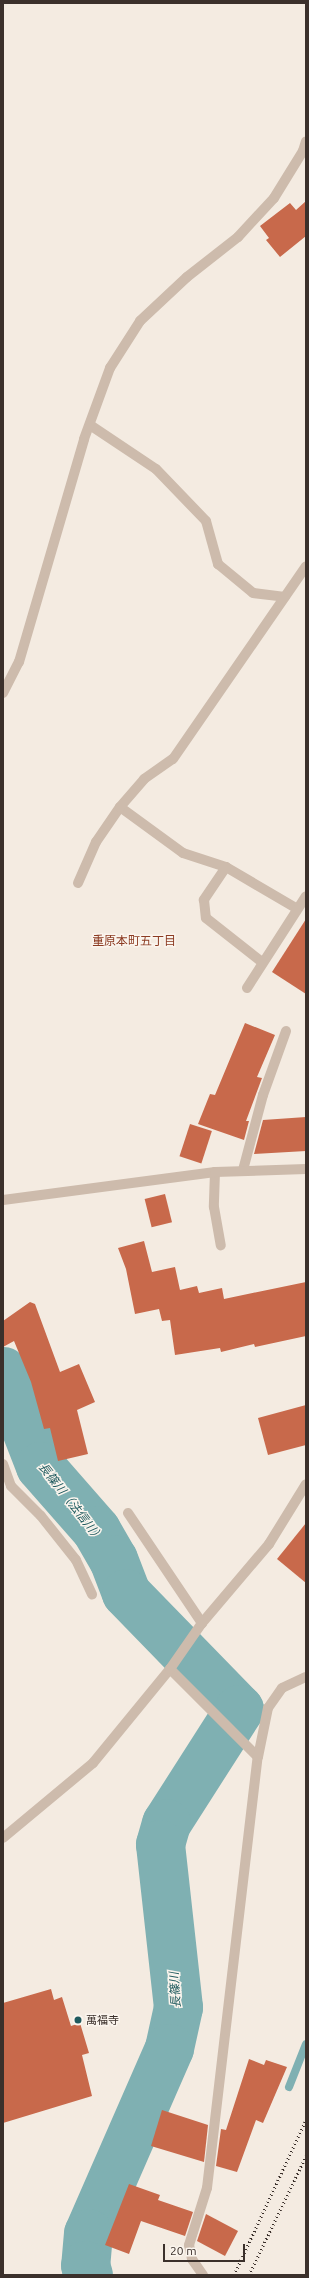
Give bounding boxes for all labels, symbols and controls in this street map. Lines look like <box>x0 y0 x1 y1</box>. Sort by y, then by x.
district label: 重原本町五丁目 <box>92 934 176 948</box>
water label: 長篠川（法信川） <box>36 1460 106 1544</box>
water label: 長篠川 <box>167 1972 183 2008</box>
place label: 萬福寺 <box>86 2013 119 2027</box>
marker: 萬福寺 <box>73 2015 83 2025</box>
scale bar <box>165 2236 247 2262</box>
text: 20 m <box>170 2244 197 2257</box>

